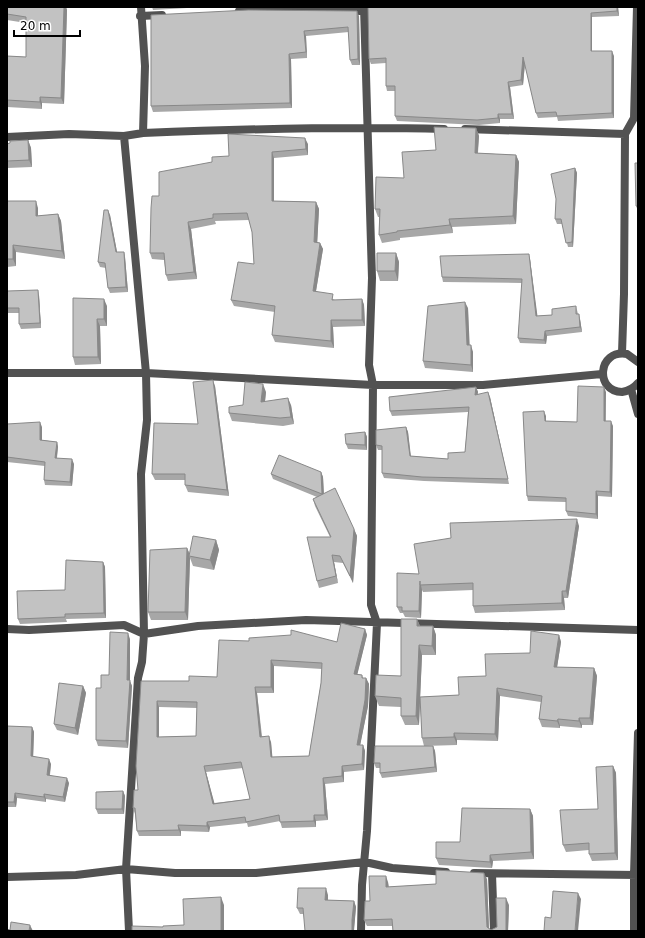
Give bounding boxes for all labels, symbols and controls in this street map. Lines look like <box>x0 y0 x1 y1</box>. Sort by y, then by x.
scale bar <box>14 12 80 38</box>
text: 20 m <box>20 19 51 33</box>

